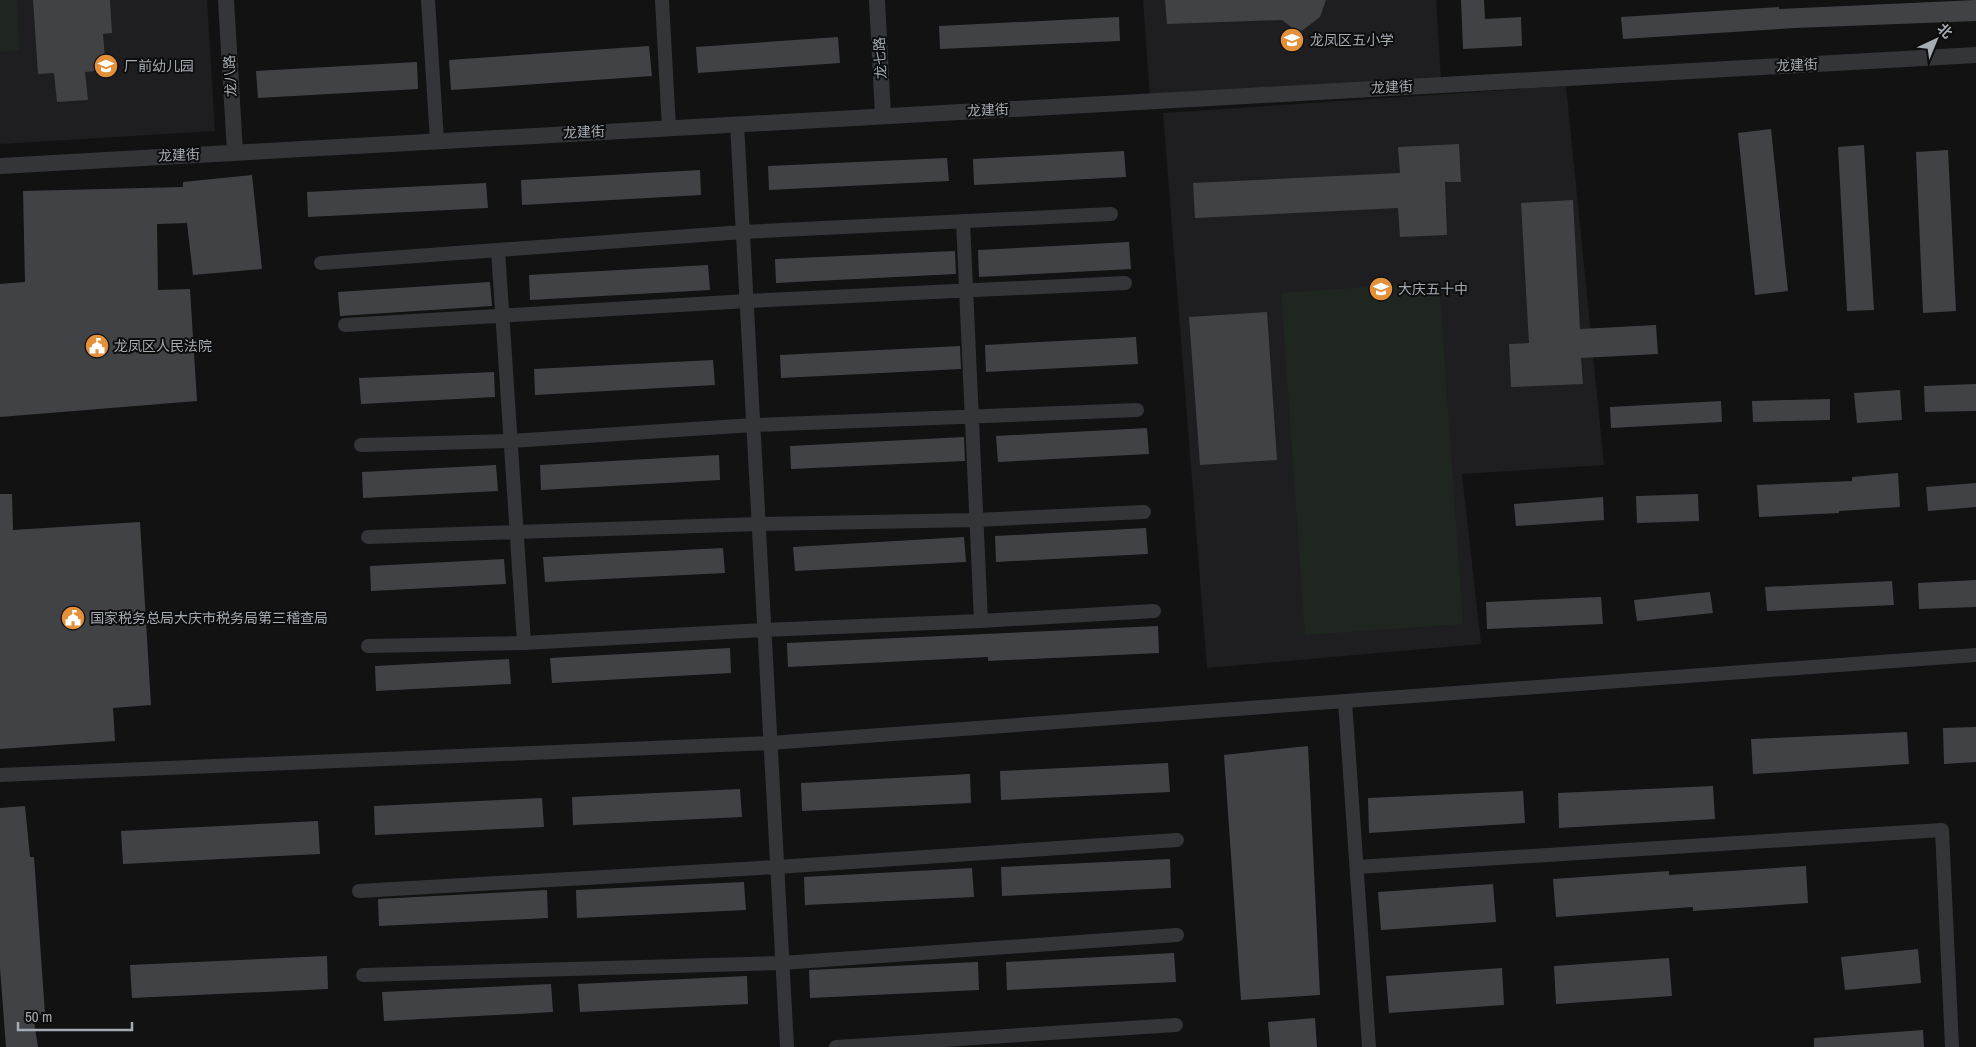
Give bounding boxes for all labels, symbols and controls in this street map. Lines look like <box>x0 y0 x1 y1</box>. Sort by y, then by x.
north arrow <box>1911 15 1961 65</box>
text: 北 <box>1934 19 1956 42</box>
school or university icon: 龙凤区五小学 <box>1279 27 1305 53</box>
place label: 龙凤区五小学 <box>1310 31 1394 49</box>
street label: 龙七路 <box>870 37 890 79</box>
school or university icon: 厂前幼儿园 <box>93 53 119 79</box>
street label: 龙八路 <box>220 55 240 97</box>
street label: 龙建街 <box>1776 55 1818 75</box>
place label: 厂前幼儿园 <box>124 57 194 75</box>
street label: 龙建街 <box>1371 77 1413 97</box>
street label: 龙建街 <box>967 100 1009 120</box>
street label: 龙建街 <box>563 122 605 142</box>
street label: 龙建街 <box>158 145 200 165</box>
school or university icon: 大庆五十中 <box>1368 276 1394 302</box>
place label: 大庆五十中 <box>1398 280 1468 298</box>
public building icon: 龙凤区人民法院 <box>84 333 110 359</box>
place label: 龙凤区人民法院 <box>114 337 212 355</box>
public building icon: 国家税务总局大庆市税务局第三稽查局 <box>60 605 86 631</box>
place label: 国家税务总局大庆市税务局第三稽查局 <box>90 609 328 627</box>
scale bar <box>18 1000 131 1032</box>
text: 50 m <box>25 1006 52 1027</box>

